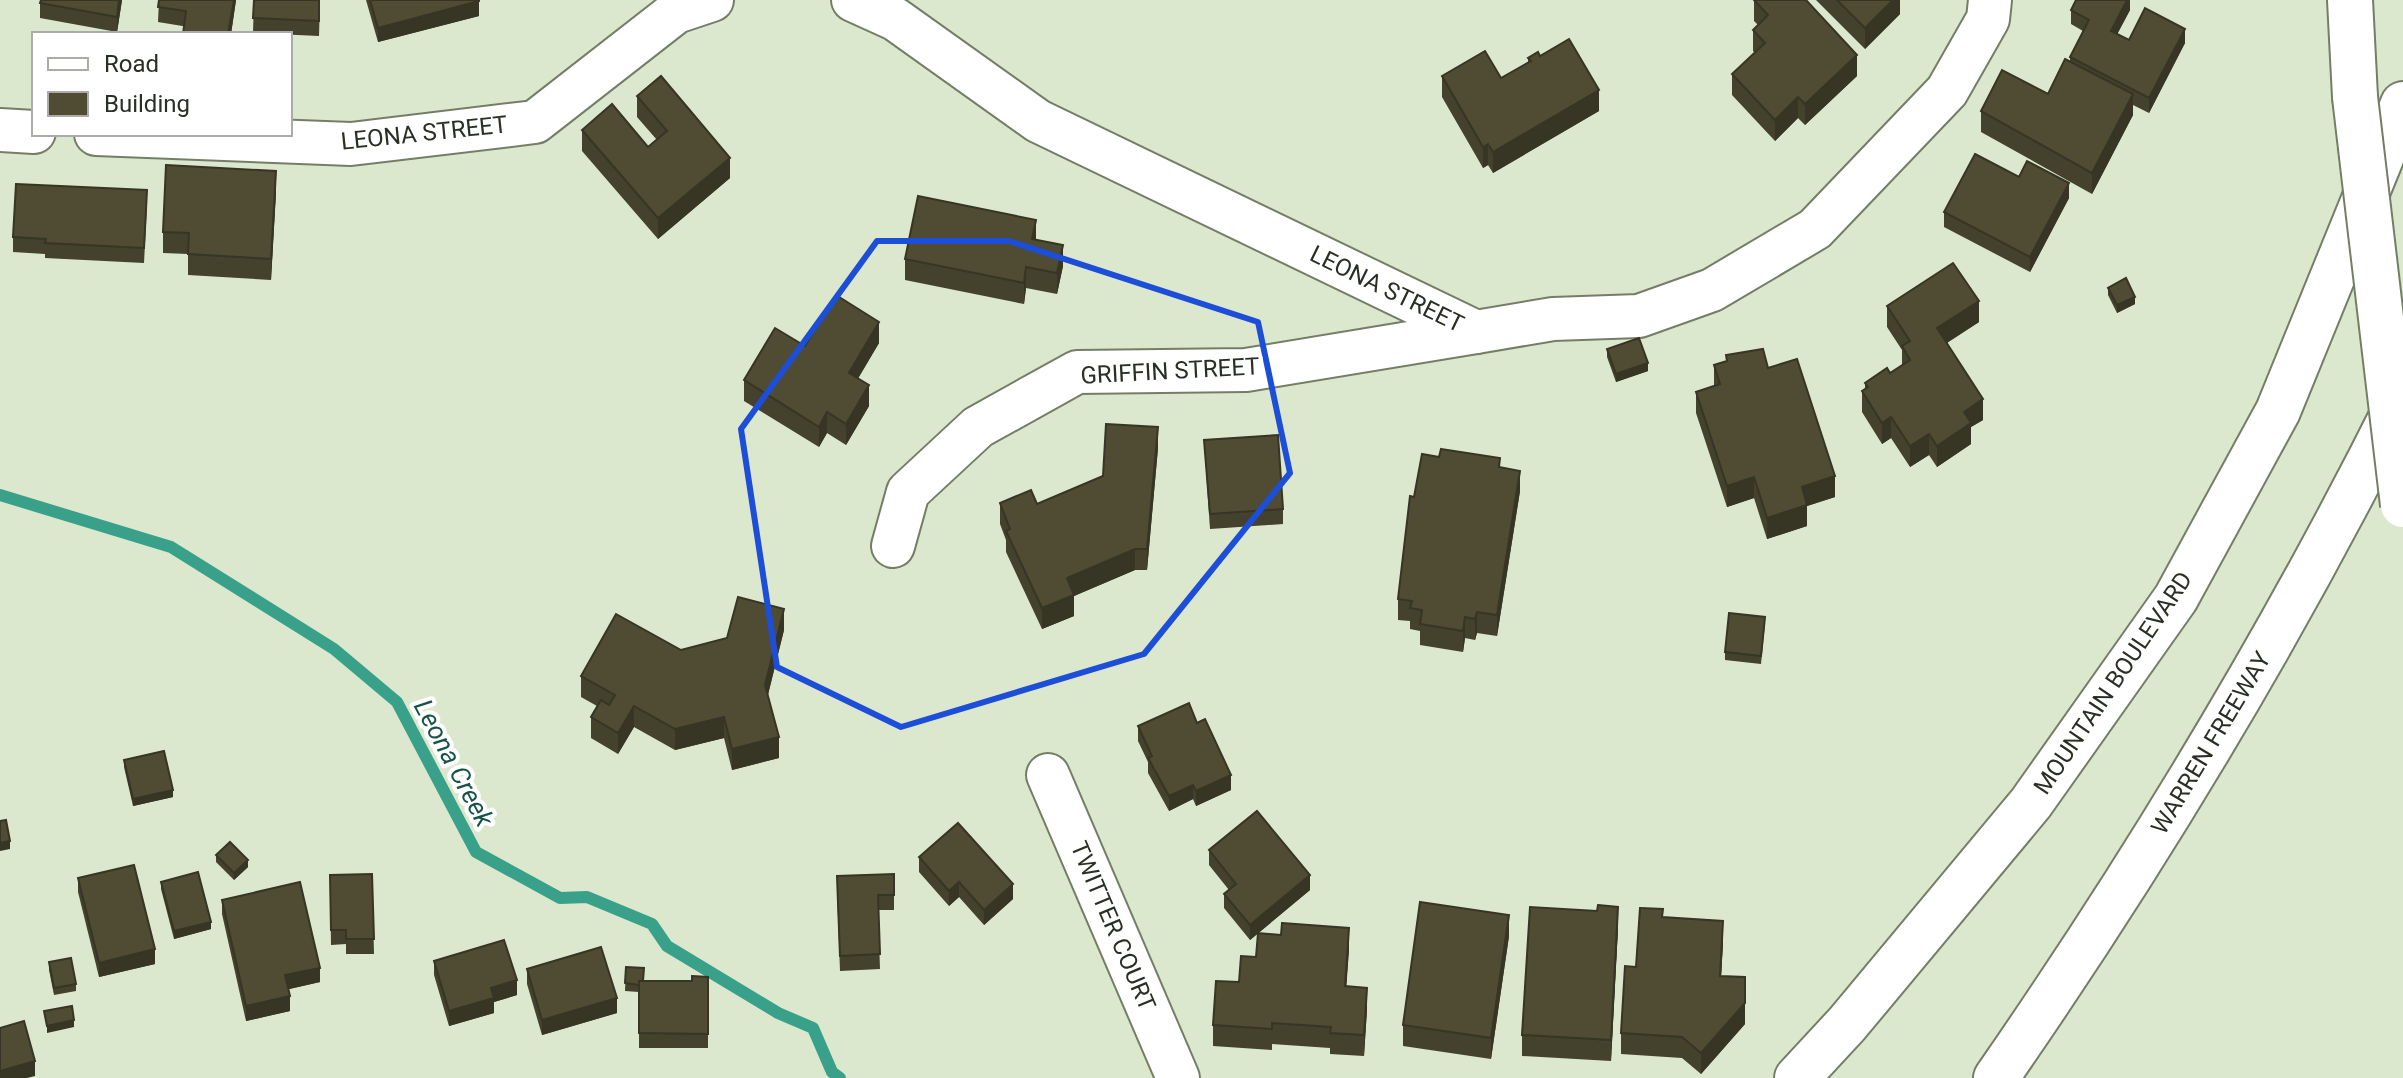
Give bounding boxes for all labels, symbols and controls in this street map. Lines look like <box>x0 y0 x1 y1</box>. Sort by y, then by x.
legend <box>32 32 292 136</box>
text: Road <box>104 50 159 78</box>
text: Building <box>104 90 190 118</box>
street label: LEONA STREET <box>339 110 509 156</box>
street label: LEONA STREET <box>1306 240 1468 338</box>
street label: GRIFFIN STREET <box>1080 352 1260 390</box>
street label: MOUNTAIN BOULEVARD <box>2028 566 2198 800</box>
street label: WARREN FREEWAY <box>2145 646 2277 839</box>
water label: Leona Creek <box>408 694 501 833</box>
street label: TWITTER COURT <box>1065 837 1161 1015</box>

